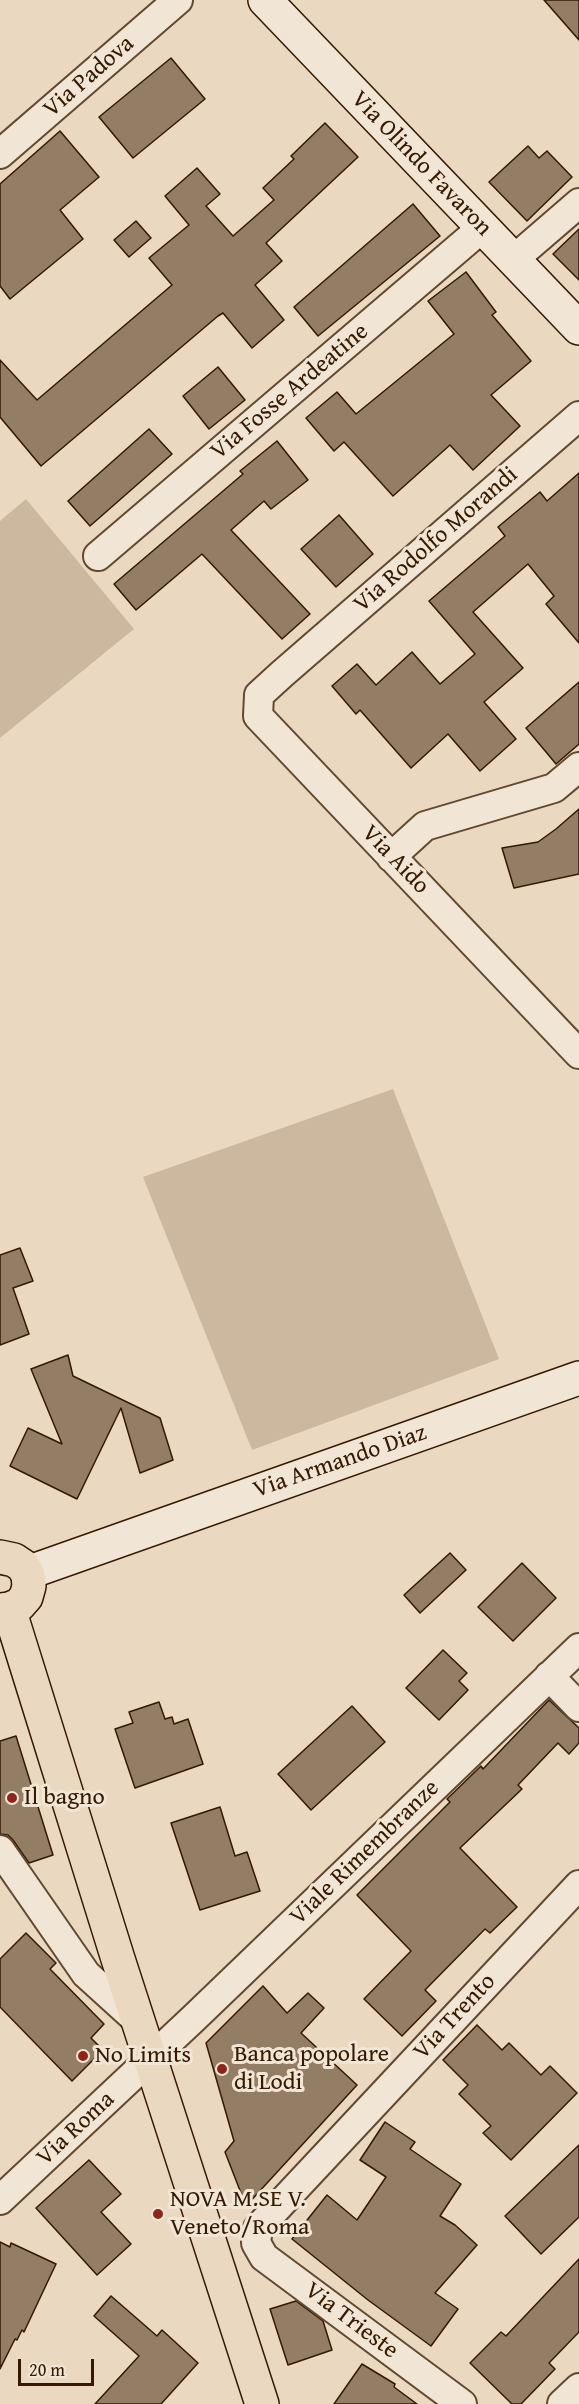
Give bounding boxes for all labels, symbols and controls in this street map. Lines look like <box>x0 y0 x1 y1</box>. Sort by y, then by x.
street label: Via Padova <box>38 30 140 124</box>
street label: Via Olindo Favaron <box>344 85 498 243</box>
street label: Via Fosse Ardeatine <box>205 318 375 466</box>
street label: Via Rodolfo Morandi <box>348 461 524 619</box>
street label: Via Aido <box>355 819 435 901</box>
street label: Via Armando Diaz <box>250 1419 430 1505</box>
street label: Viale Rimembranze <box>284 1774 446 1932</box>
place label: Il bagno <box>24 1784 105 1812</box>
marker: Il bagno <box>5 1791 19 1805</box>
street label: Via Trento <box>408 1968 502 2066</box>
place label: Banca popolare di Lodi <box>234 2041 389 2097</box>
place label: No Limits <box>95 2042 191 2070</box>
marker: No Limits <box>76 2049 90 2063</box>
marker: Banca popolare di Lodi <box>215 2062 229 2076</box>
street label: Via Roma <box>31 2086 121 2172</box>
place label: NOVA M.SE V. Veneto/Roma <box>170 2186 309 2242</box>
marker: NOVA M.SE V. Veneto/Roma <box>151 2207 165 2221</box>
street label: Via Trieste <box>299 2276 403 2366</box>
scale bar <box>21 2347 98 2385</box>
text: 20 m <box>29 2356 65 2383</box>

